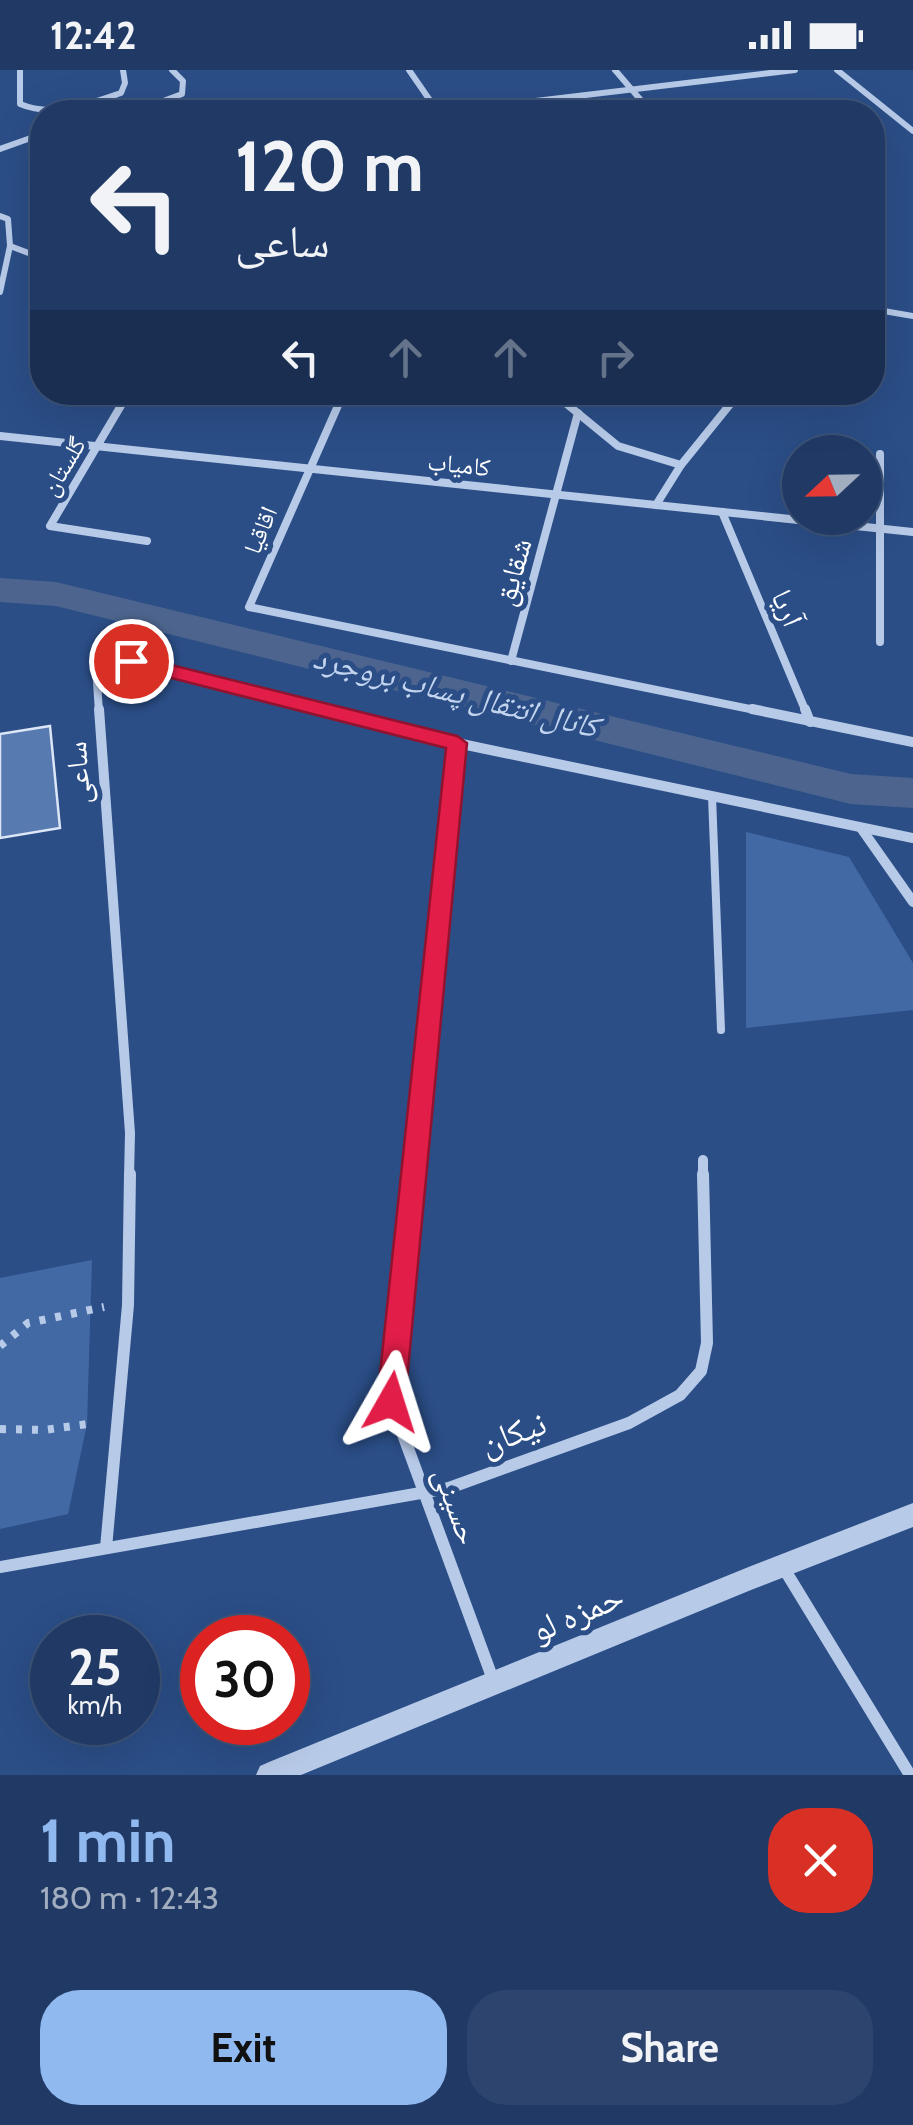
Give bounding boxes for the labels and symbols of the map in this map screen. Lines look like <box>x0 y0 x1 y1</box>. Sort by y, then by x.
street label: گلستان <box>34 431 93 501</box>
north arrow <box>782 435 882 535</box>
street label: کامیاب <box>426 446 492 482</box>
street label: اقاقیا <box>237 502 283 558</box>
street label: شقایق <box>485 534 540 610</box>
street label: آریا <box>763 584 812 633</box>
pin <box>89 619 174 704</box>
water label: کانال انتقال پساب بروجرد <box>309 637 607 748</box>
street label: ساعی <box>57 740 98 806</box>
position arrow <box>339 1350 443 1454</box>
street label: نیکان <box>474 1401 552 1464</box>
street label: حسینی <box>426 1462 487 1549</box>
street label: حمزه لو <box>524 1574 630 1651</box>
speed limit sign: 30 <box>180 1615 310 1745</box>

